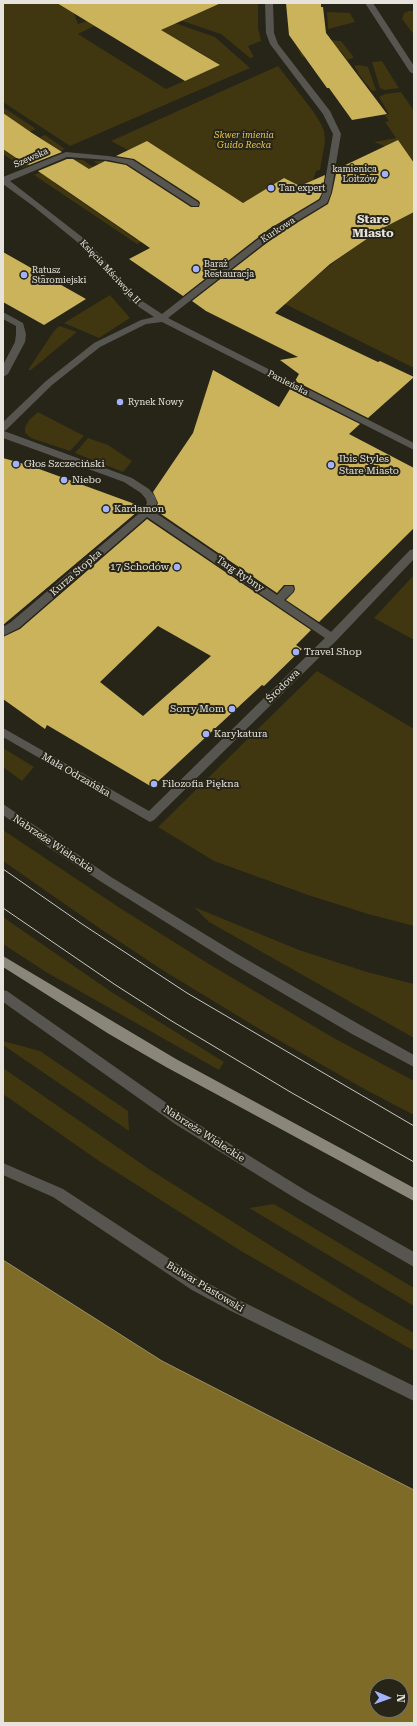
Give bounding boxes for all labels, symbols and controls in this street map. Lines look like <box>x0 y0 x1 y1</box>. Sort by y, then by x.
park label: Skwer imienia Guido Recka <box>214 130 274 151</box>
street label: Szewska <box>12 146 50 170</box>
place label: kamienica Loitzów <box>332 164 377 185</box>
marker: kamienica Loitzów <box>380 169 390 179</box>
marker: Tan expert <box>266 183 276 193</box>
place label: Tan expert <box>279 183 325 193</box>
district label: Stare Miasto <box>352 212 394 240</box>
street label: Kurkowa <box>259 215 297 245</box>
street label: Księcia Mściwoja II <box>77 238 143 306</box>
place label: Baraż Restauracja <box>204 259 254 280</box>
marker: Baraż Restauracja <box>191 264 201 274</box>
place label: Ratusz Staromiejski <box>32 265 86 286</box>
marker: Ratusz Staromiejski <box>19 270 29 280</box>
street label: Panieńska <box>266 368 310 398</box>
marker: Rynek Nowy <box>115 397 125 407</box>
place label: Rynek Nowy <box>128 397 183 407</box>
place label: Ibis Styles Stare Miasto <box>339 453 399 476</box>
place label: Głos Szczeciński <box>24 458 105 470</box>
marker: Głos Szczeciński <box>11 459 21 469</box>
marker: Ibis Styles Stare Miasto <box>326 460 336 470</box>
place label: Niebo <box>72 474 101 486</box>
marker: Niebo <box>59 475 69 485</box>
place label: Kardamon <box>114 503 164 515</box>
marker: Kardamon <box>101 504 111 514</box>
street label: Kurza Stopka <box>48 548 104 598</box>
street label: Targ Rybny <box>214 554 266 594</box>
place label: 17 Schodów <box>110 561 169 573</box>
marker: 17 Schodów <box>172 562 182 572</box>
place label: Travel Shop <box>304 646 362 658</box>
marker: Travel Shop <box>291 647 301 657</box>
street label: Środowa <box>264 667 302 705</box>
place label: Sorry Mom <box>170 703 224 715</box>
marker: Sorry Mom <box>227 704 237 714</box>
place label: Karykatura <box>214 728 267 740</box>
marker: Karykatura <box>201 729 211 739</box>
street label: Mała Odrzańska <box>40 751 112 799</box>
place label: Filozofia Piękna <box>162 778 239 790</box>
marker: Filozofia Piękna <box>149 779 159 789</box>
street label: Nabrzeże Wieleckie <box>10 813 96 875</box>
street label: Nabrzeże Wieleckie <box>161 1103 247 1165</box>
street label: Bulwar Piastowski <box>164 1259 246 1315</box>
north arrow <box>369 1678 409 1718</box>
text: N <box>394 1694 407 1703</box>

